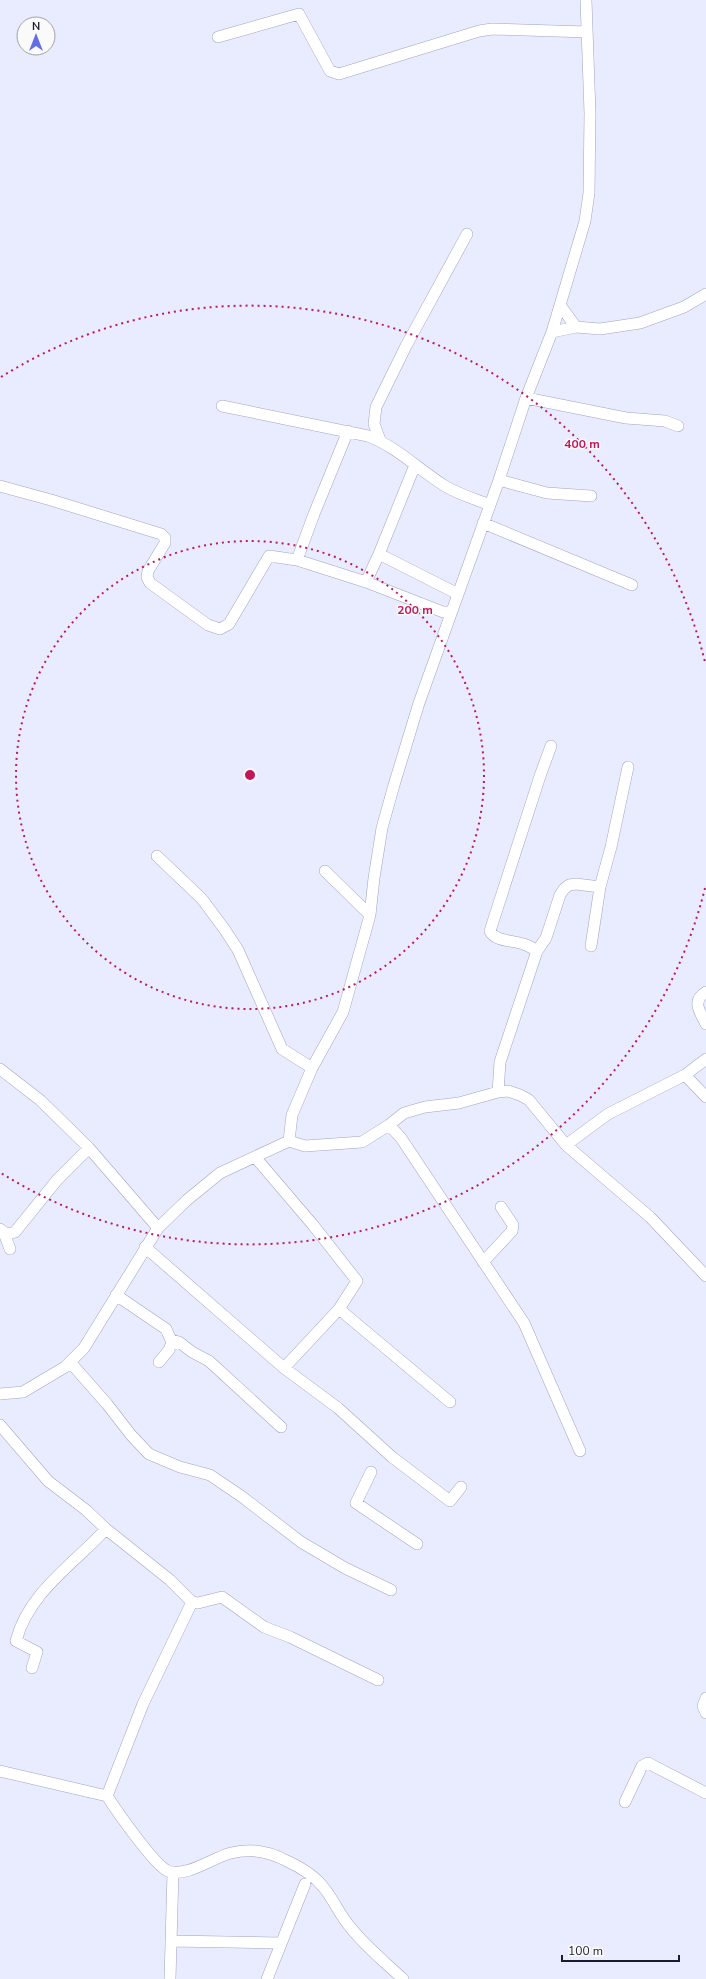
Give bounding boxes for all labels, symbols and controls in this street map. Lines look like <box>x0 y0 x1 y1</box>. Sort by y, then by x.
north arrow <box>16 16 56 56</box>
text: N <box>32 19 40 34</box>
text: 400 m <box>564 436 600 452</box>
text: 200 m <box>397 602 433 618</box>
centre of rings <box>243 768 257 782</box>
scale bar <box>562 1937 679 1963</box>
text: 100 m <box>568 1943 603 1959</box>

